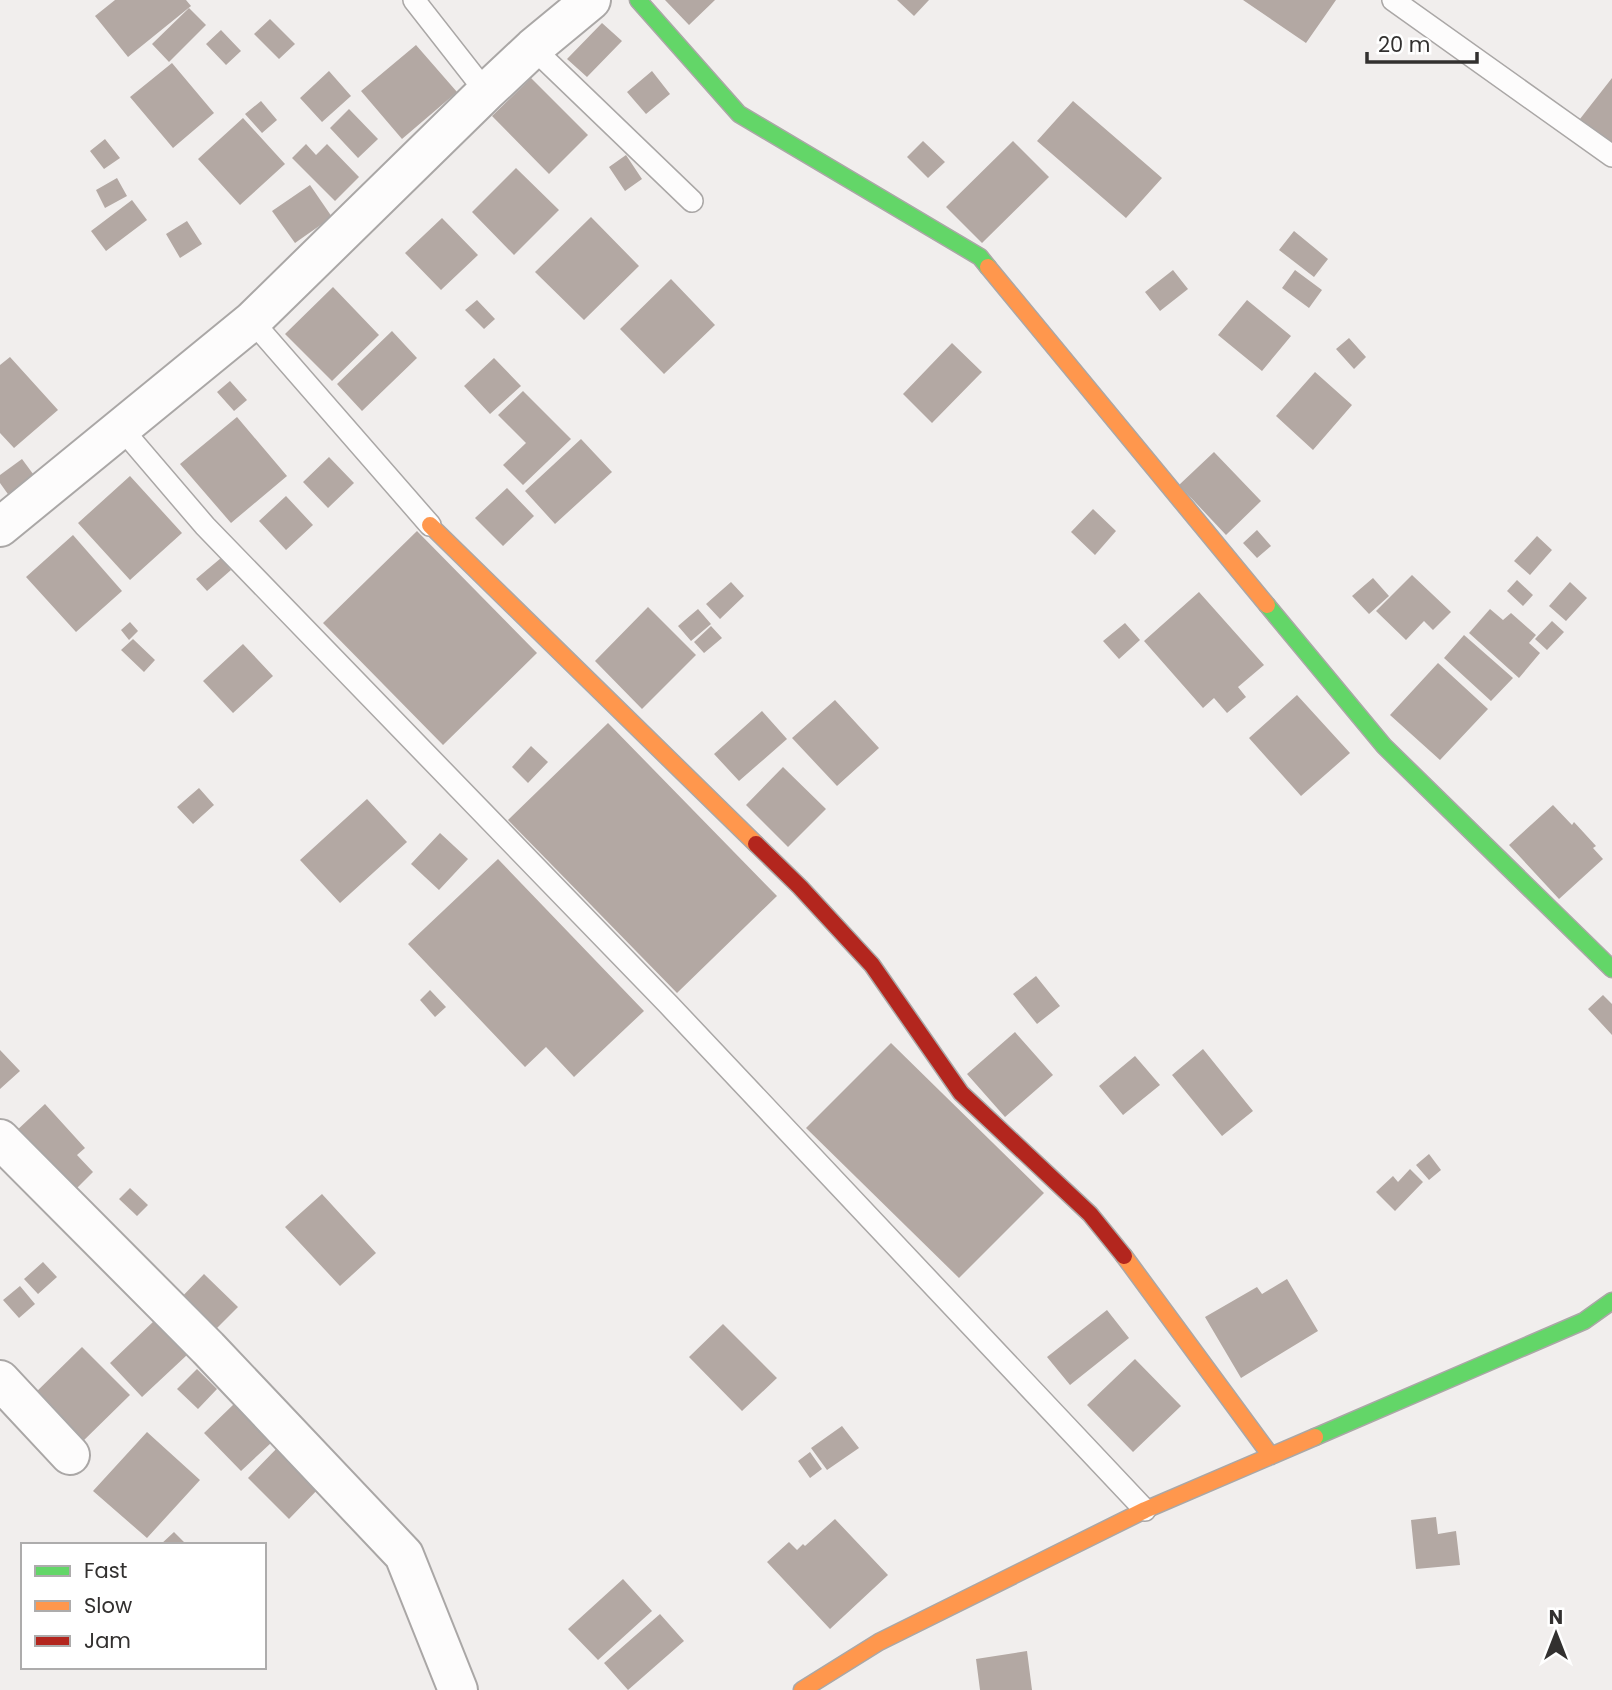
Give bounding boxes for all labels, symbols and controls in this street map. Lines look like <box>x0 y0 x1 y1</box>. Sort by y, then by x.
scale bar <box>1367 21 1477 65</box>
text: 20 m <box>1378 30 1431 59</box>
legend <box>21 1543 266 1669</box>
text: Fast <box>84 1556 127 1585</box>
text: Slow <box>84 1591 132 1620</box>
north arrow <box>1521 1599 1591 1669</box>
text: N <box>1549 1604 1563 1631</box>
text: Jam <box>84 1626 131 1655</box>

